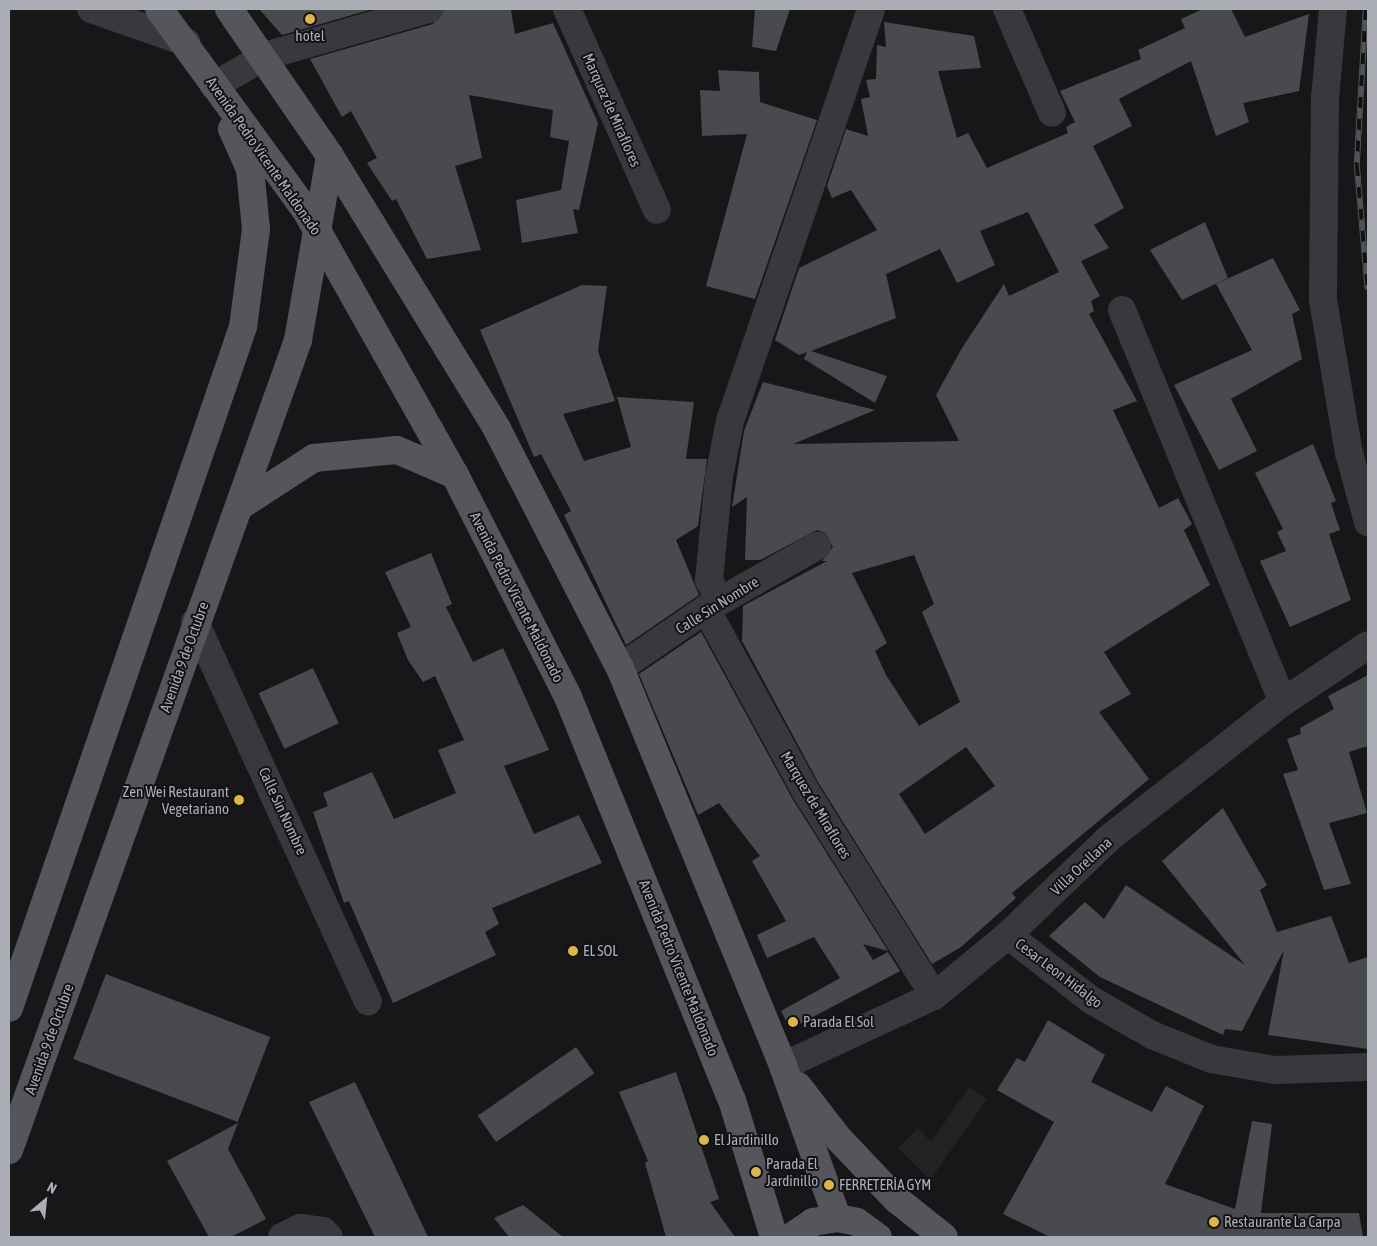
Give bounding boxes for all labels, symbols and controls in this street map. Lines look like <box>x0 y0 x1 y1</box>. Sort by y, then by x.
marker: hotel <box>304 13 316 25</box>
place label: hotel <box>295 27 325 45</box>
street label: Marquez de Miraflores <box>579 51 645 169</box>
street label: Avenida Pedro Vicente Maldonado <box>203 74 325 238</box>
street label: Avenida Pedro Vicente Maldonado <box>466 509 568 685</box>
street label: Calle Sin Nombre <box>672 572 762 638</box>
street label: Avenida 9 de Octubre <box>156 599 212 715</box>
street label: Marquez de Miraflores <box>777 748 855 862</box>
street label: Calle Sin Nombre <box>255 764 311 858</box>
place label: Zen Wei Restaurant Vegetariano <box>123 782 229 817</box>
marker: Zen Wei Restaurant Vegetariano <box>233 794 245 806</box>
street label: Villa Orellana <box>1047 833 1115 899</box>
street label: Avenida Pedro Vicente Maldonado <box>635 877 723 1059</box>
street label: Cesar Leon Hidalgo <box>1012 934 1106 1012</box>
place label: EL SOL <box>583 942 618 960</box>
marker: EL SOL <box>567 945 579 957</box>
street label: Avenida 9 de Octubre <box>21 981 77 1097</box>
place label: Parada El Sol <box>803 1013 874 1031</box>
marker: Parada El Sol <box>787 1016 799 1028</box>
place label: El Jardinillo <box>714 1131 779 1149</box>
marker: El Jardinillo <box>698 1134 710 1146</box>
place label: Parada El Jardinillo <box>766 1154 818 1189</box>
marker: Parada El Jardinillo <box>750 1166 762 1178</box>
north arrow <box>20 1176 70 1226</box>
place label: FERRETERÍA GYM <box>839 1176 931 1194</box>
text: N <box>45 1179 59 1197</box>
marker: FERRETERÍA GYM <box>823 1179 835 1191</box>
place label: Restaurante La Carpa <box>1224 1213 1341 1231</box>
marker: Restaurante La Carpa <box>1208 1216 1220 1228</box>

